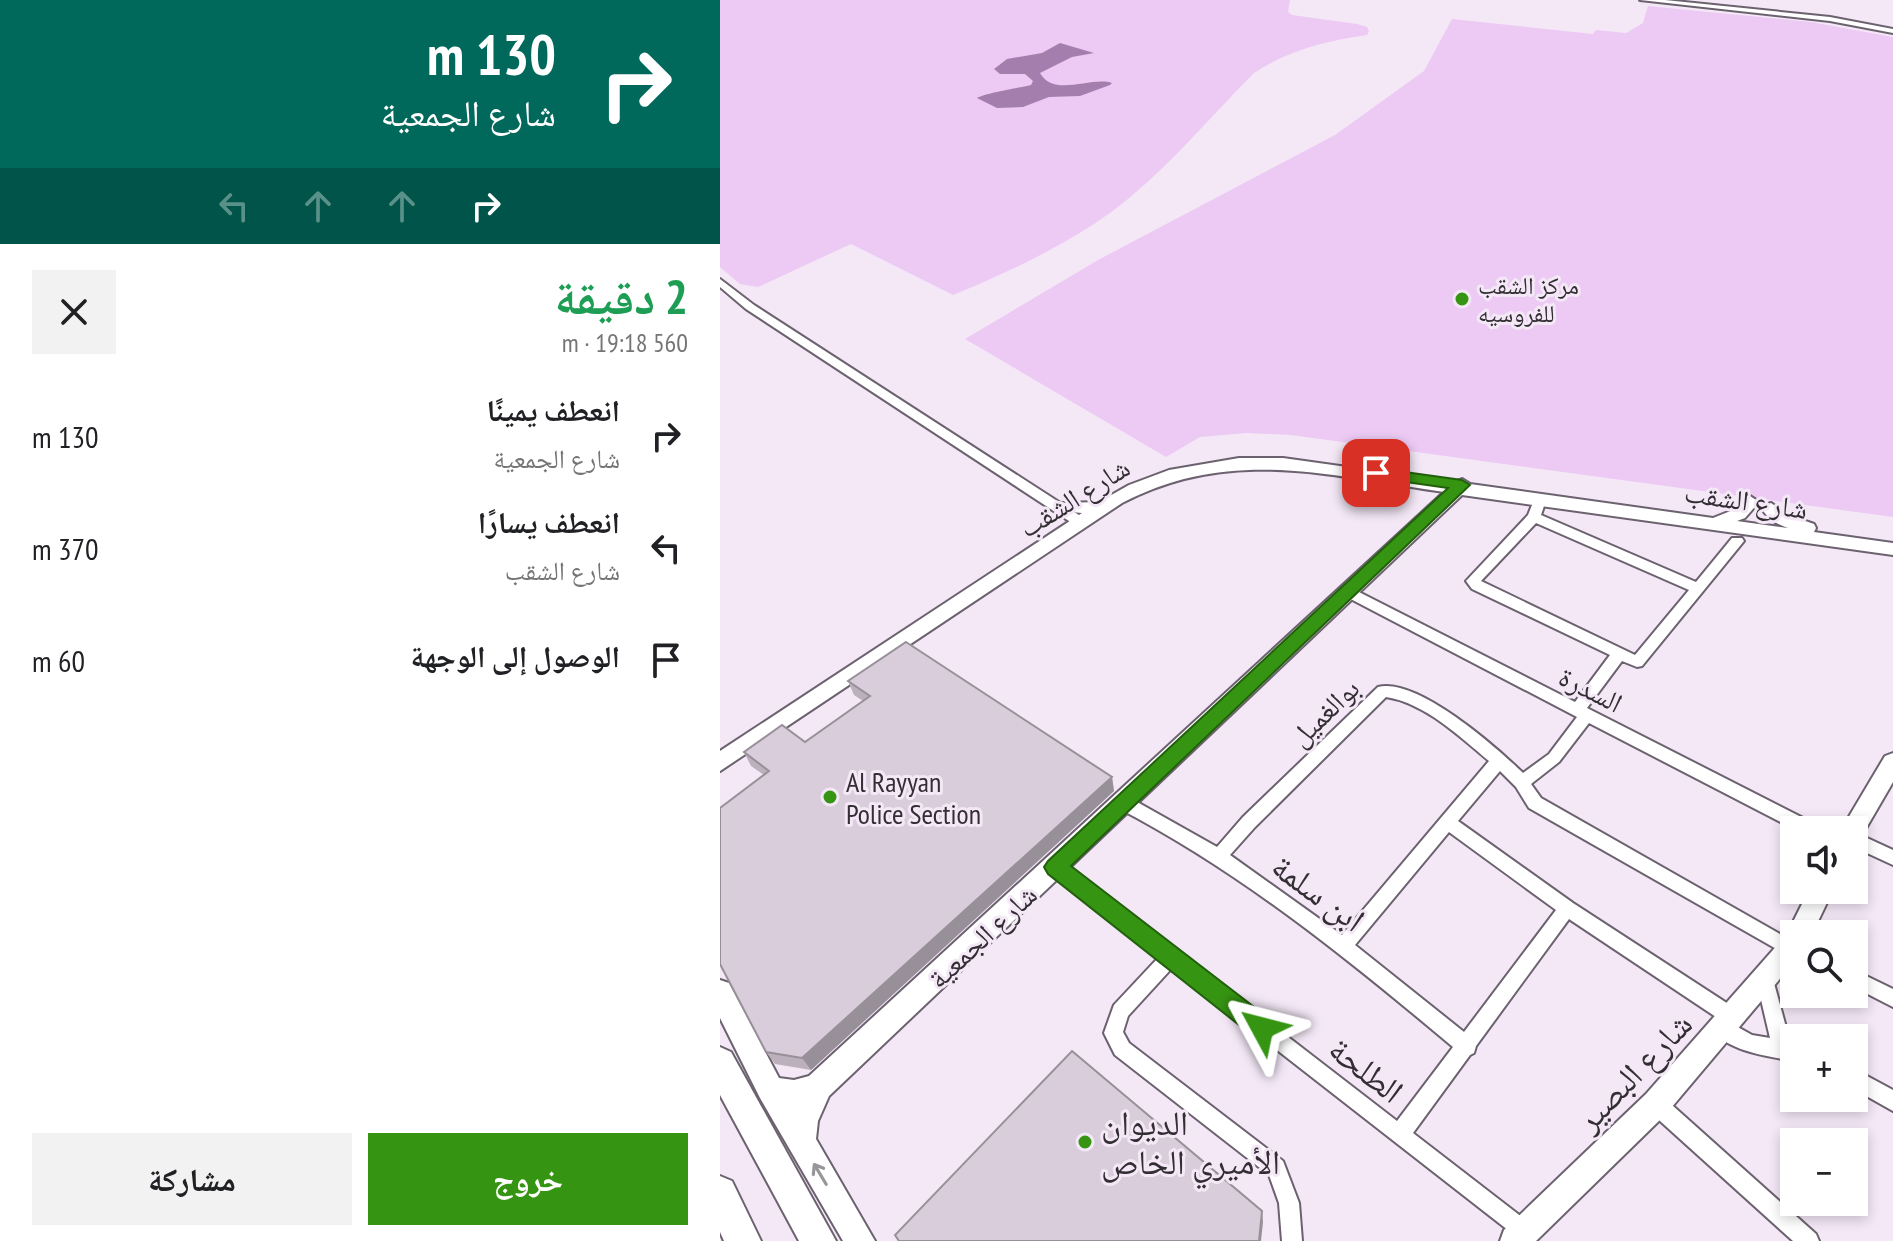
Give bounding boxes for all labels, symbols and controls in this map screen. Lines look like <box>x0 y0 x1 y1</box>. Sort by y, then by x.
text: 130 m <box>427 18 556 90</box>
icon: right <box>584 32 688 136</box>
text: شارع الجمعية <box>381 89 556 136</box>
icon: left <box>212 184 256 228</box>
icon: ahead <box>296 184 340 228</box>
icon: ahead <box>380 184 424 228</box>
icon: right <box>464 184 508 228</box>
text: 2 دقيقة <box>554 265 688 327</box>
button: close <box>32 270 116 354</box>
place label: مركز الشقب للفروسيه <box>1478 270 1579 329</box>
marker: مركز الشقب للفروسيه <box>1453 290 1471 308</box>
text: 560 m · 19:18 <box>562 326 688 359</box>
text: انعطف يمينًا <box>487 390 620 429</box>
icon: right <box>644 414 688 458</box>
text: 130 m <box>32 417 98 456</box>
pin <box>1342 439 1410 507</box>
text: شارع الجمعية <box>493 442 620 475</box>
street label: شارع الشقب <box>1012 448 1136 546</box>
icon: arrive <box>1354 451 1398 495</box>
street label: شارع الشقب <box>1682 473 1810 527</box>
text: انعطف يسارًا <box>478 502 620 541</box>
icon: left <box>644 526 688 570</box>
text: 370 m <box>32 529 98 568</box>
text: شارع الشقب <box>505 554 620 587</box>
text: الوصول إلى الوجهة <box>410 636 620 675</box>
icon: arrive <box>644 638 688 682</box>
text: 60 m <box>32 641 85 680</box>
street label: السدرة <box>1553 657 1629 721</box>
street label: بوالغميل <box>1281 670 1367 754</box>
place label: Al Rayyan Police Section <box>846 763 981 832</box>
marker: Al Rayyan Police Section <box>821 788 839 806</box>
map controls <box>1780 816 1868 1216</box>
button: sound <box>1780 816 1868 904</box>
street label: ابن سلمة <box>1264 843 1374 941</box>
street label: شارع الجمعية <box>920 876 1044 996</box>
button: search <box>1780 920 1868 1008</box>
position arrow <box>1220 986 1304 1070</box>
street label: شارع البصير <box>1565 1002 1701 1141</box>
button: + <box>1780 1024 1868 1112</box>
street label: الطلحة <box>1321 1026 1413 1112</box>
place label: الديوان الأميري الخاص <box>1101 1100 1280 1190</box>
button: − <box>1780 1128 1868 1216</box>
button: مشاركة <box>32 1133 352 1225</box>
button: خروج <box>368 1133 688 1225</box>
marker: الديوان الأميري الخاص <box>1076 1133 1094 1151</box>
one-way arrow <box>812 1163 828 1186</box>

